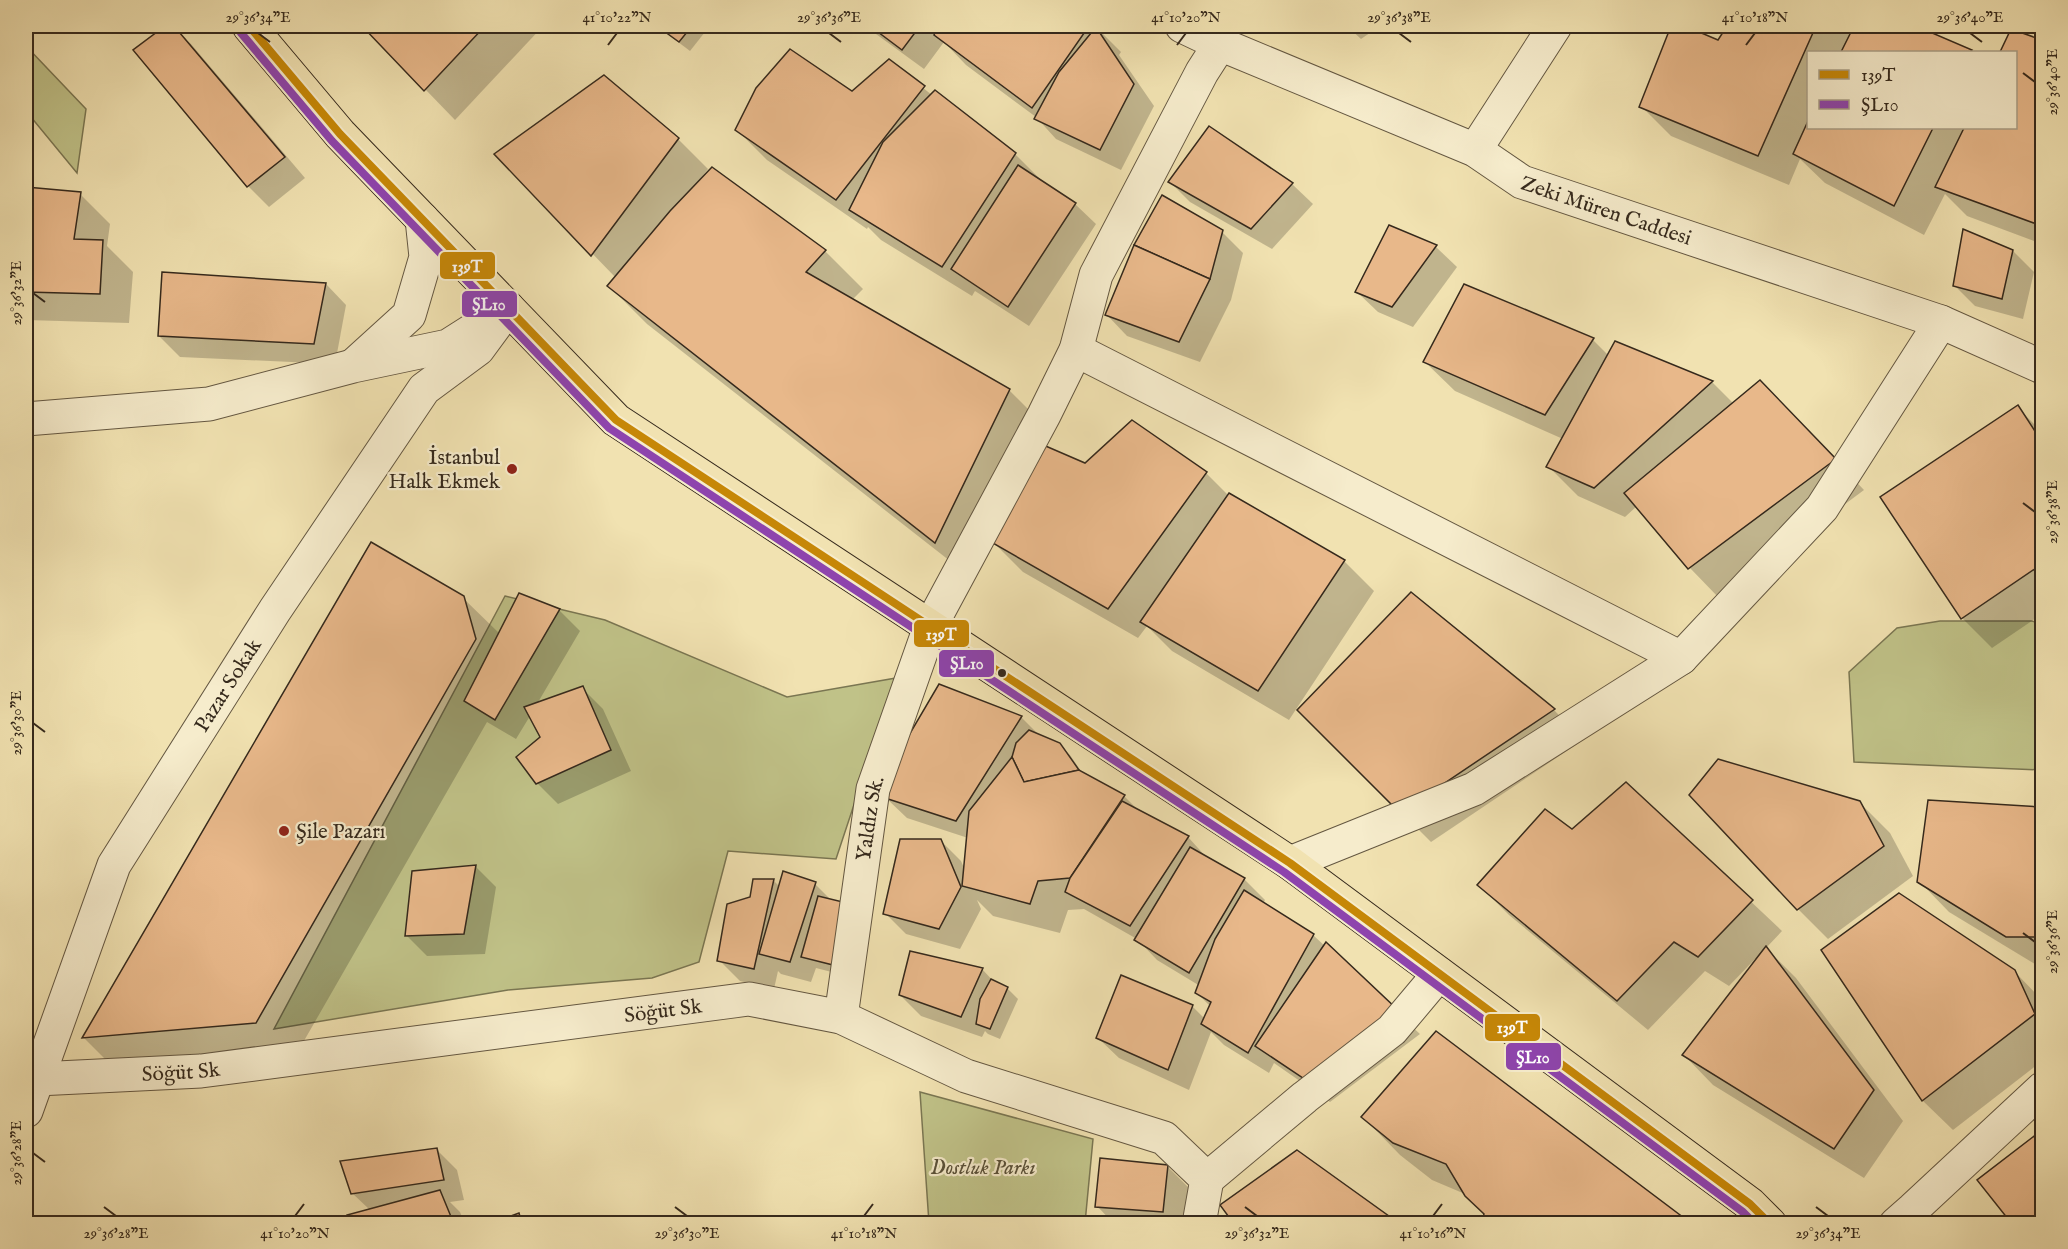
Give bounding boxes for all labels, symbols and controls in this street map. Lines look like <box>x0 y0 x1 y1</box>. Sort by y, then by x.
text: 29°36'34"E <box>225 8 291 27</box>
text: 41°10'22"N <box>582 8 652 27</box>
text: 29°36'36"E <box>797 8 861 27</box>
text: 41°10'20"N <box>1151 8 1221 27</box>
text: 29°36'38"E <box>1367 8 1431 27</box>
text: 41°10'18"N <box>1722 8 1788 27</box>
text: 29°36'40"E <box>1937 8 2003 27</box>
text: 29°36'40"E <box>2043 49 2062 115</box>
legend <box>1807 51 2017 129</box>
text: 139T <box>1861 65 1895 88</box>
text: ŞL10 <box>1861 95 1899 118</box>
street label: Zeki Müren Caddesi <box>1517 171 1695 253</box>
line badge: 139T <box>439 251 496 280</box>
text: 139T <box>452 258 483 278</box>
text: 29°36'32"E <box>7 261 26 325</box>
line badge: ŞL10 <box>461 290 518 318</box>
text: ŞL10 <box>472 296 506 316</box>
place label: İstanbul Halk Ekmek <box>388 445 501 496</box>
marker: İstanbul Halk Ekmek <box>505 462 519 476</box>
text: 29°36'38"E <box>2043 480 2062 544</box>
line badge: 139T <box>913 619 970 648</box>
text: 139T <box>926 626 957 646</box>
street label: Pazar Sokak <box>189 633 269 738</box>
line badge: ŞL10 <box>938 649 995 678</box>
text: ŞL10 <box>950 655 984 675</box>
unlabelled marker <box>996 667 1008 679</box>
text: 29°36'30"E <box>7 690 26 756</box>
street label: Yaldız Sk. <box>851 772 892 863</box>
place label: Şile Pazarı <box>296 819 385 846</box>
marker: Şile Pazarı <box>277 824 291 838</box>
text: 29°36'36"E <box>2043 910 2062 974</box>
street label: Söğüt Sk <box>622 993 704 1030</box>
line badge: 139T <box>1484 1013 1541 1042</box>
text: 139T <box>1497 1019 1528 1039</box>
line badge: ŞL10 <box>1505 1042 1562 1071</box>
text: ŞL10 <box>1516 1049 1550 1069</box>
street label: Söğüt Sk <box>141 1057 222 1089</box>
text: 29°36'28"E <box>7 1120 26 1186</box>
park label: Dostluk Parkı <box>931 1155 1035 1182</box>
text: 29°36'28"E <box>83 1224 149 1243</box>
text: 41°10'20"N <box>260 1224 330 1243</box>
text: 29°36'30"E <box>654 1224 720 1243</box>
text: 41°10'18"N <box>831 1224 897 1243</box>
text: 29°36'32"E <box>1225 1224 1289 1243</box>
text: 41°10'16"N <box>1399 1224 1467 1243</box>
text: 29°36'34"E <box>1795 1224 1861 1243</box>

